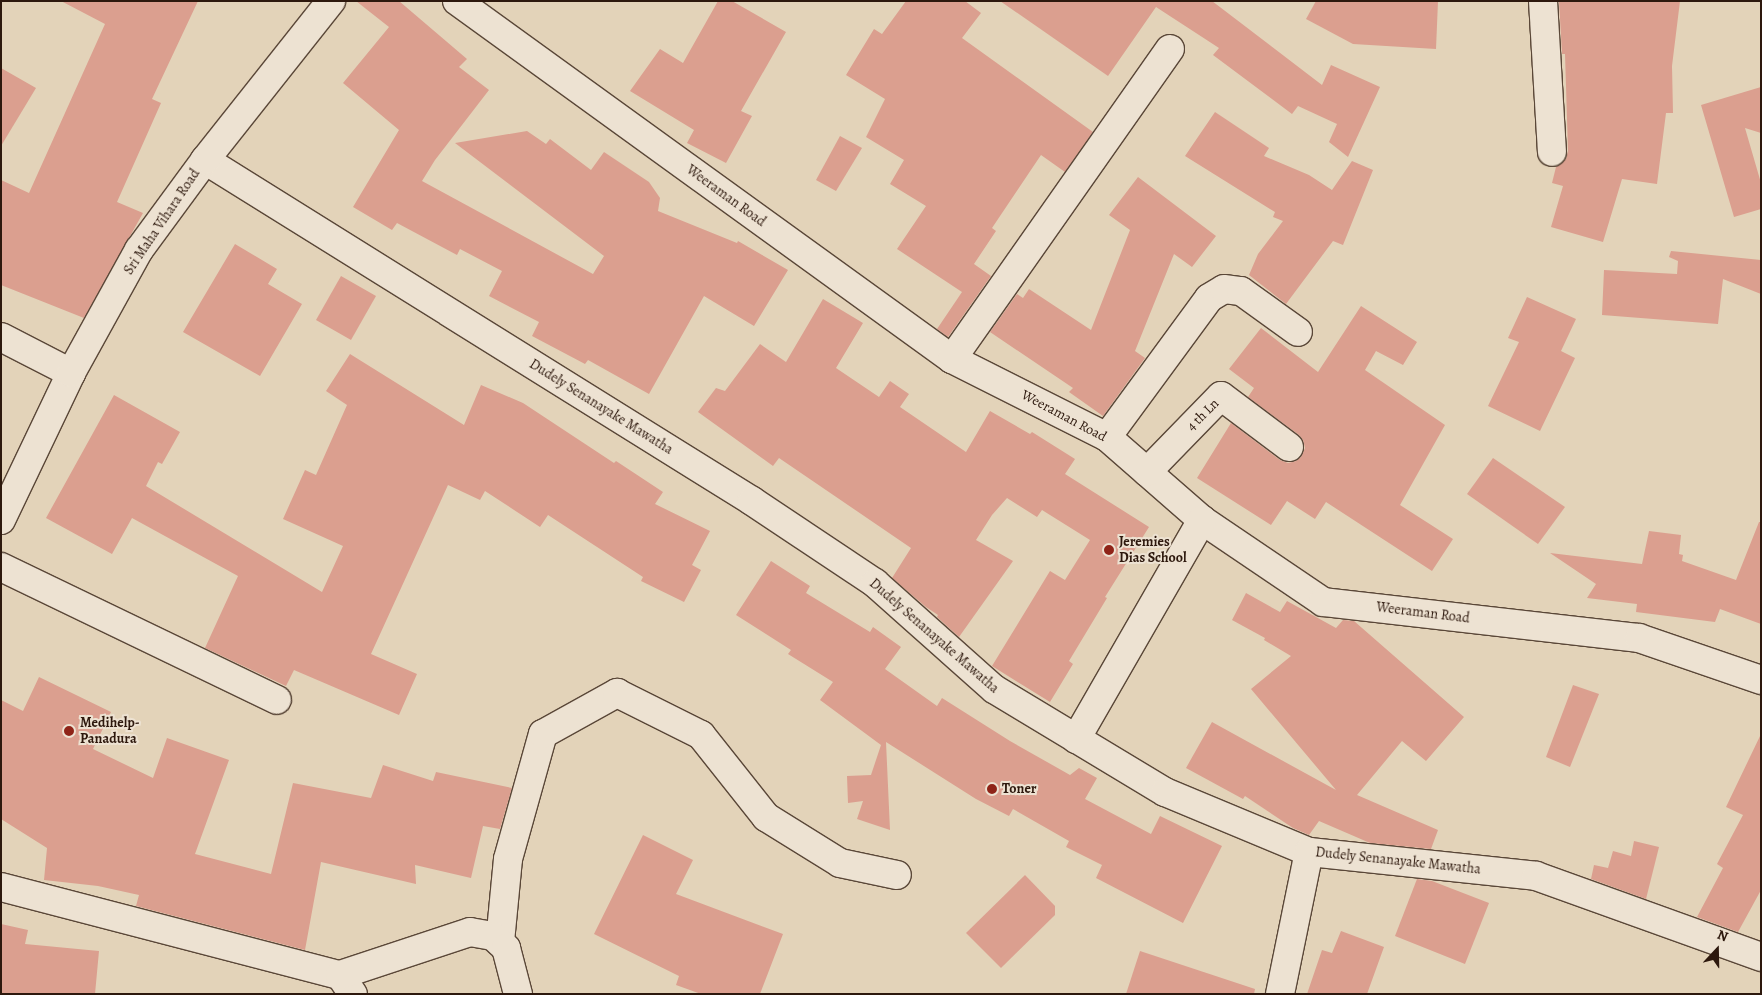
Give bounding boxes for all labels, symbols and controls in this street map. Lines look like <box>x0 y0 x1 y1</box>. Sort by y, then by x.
street label: Weeraman Road <box>683 162 769 230</box>
street label: Sri Maha Vihara Road <box>120 166 204 278</box>
street label: Dudely Senanayake Mawatha <box>526 356 676 458</box>
street label: Weeraman Road <box>1019 387 1109 445</box>
street label: 4 th Ln <box>1183 395 1223 435</box>
place label: Jeremies Dias School <box>1119 534 1187 566</box>
marker: Jeremies Dias School <box>1103 544 1115 556</box>
street label: Dudely Senanayake Mawatha <box>866 575 1002 697</box>
street label: Weeraman Road <box>1375 599 1471 627</box>
place label: Medihelp- Panadura <box>80 715 140 748</box>
marker: Medihelp- Panadura <box>62 724 76 738</box>
place label: Toner <box>1002 781 1037 797</box>
marker: Toner <box>986 783 998 795</box>
street label: Dudely Senanayake Mawatha <box>1314 844 1482 878</box>
north arrow <box>1692 925 1742 975</box>
text: N <box>1714 925 1731 946</box>

